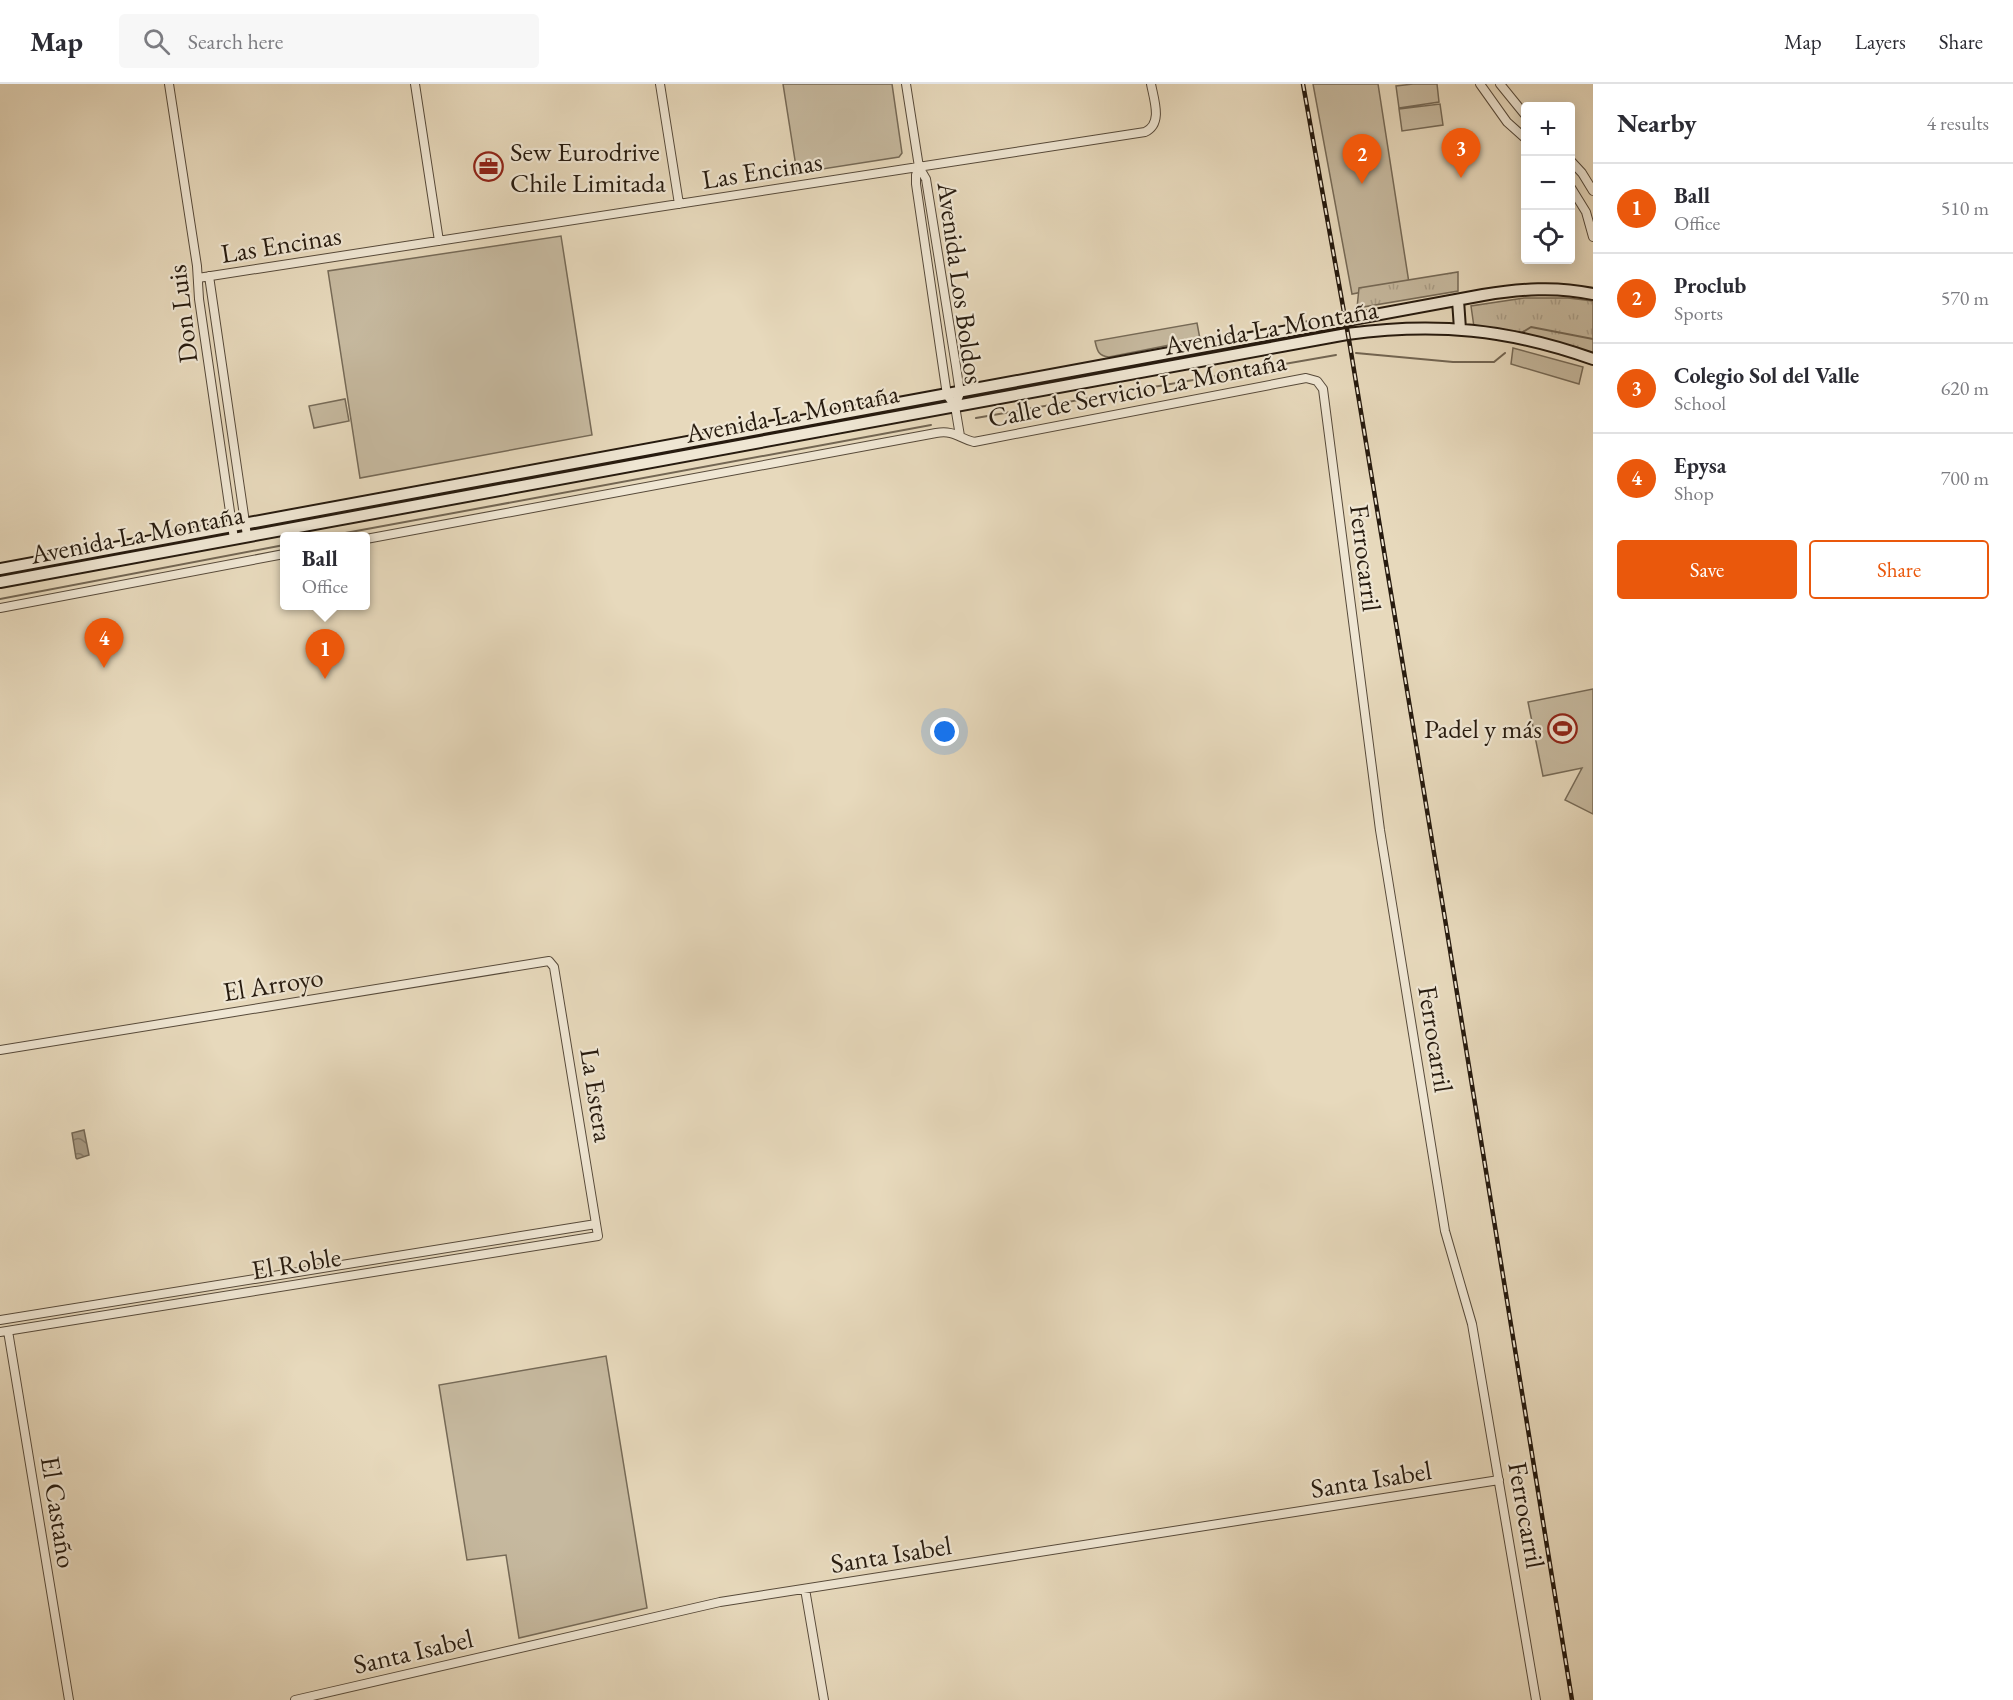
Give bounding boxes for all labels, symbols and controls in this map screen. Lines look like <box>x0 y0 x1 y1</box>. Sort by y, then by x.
search box <box>119 14 539 68</box>
text: Map <box>30 23 83 59</box>
icon: search <box>140 25 173 58</box>
text: Search here <box>188 27 283 56</box>
text: Map <box>1784 28 1822 55</box>
text: Layers <box>1855 28 1906 55</box>
text: Share <box>1939 28 1983 55</box>
map controls <box>1521 102 1575 264</box>
button: + <box>1521 102 1575 156</box>
text: Nearby <box>1617 106 1697 140</box>
text: 4 results <box>1926 110 1989 136</box>
pin: 3 <box>1442 128 1480 178</box>
place label: Sew Eurodrive Chile Limitada <box>510 134 666 200</box>
pin: 2 <box>1342 135 1382 184</box>
street label: Las Encinas <box>699 143 825 197</box>
office icon: Sew Eurodrive Chile Limitada <box>473 151 505 183</box>
button: − <box>1521 156 1575 210</box>
street label: Avenida Los Boldos <box>929 179 992 386</box>
text: Ball <box>1674 181 1710 210</box>
text: 1 <box>1631 195 1642 221</box>
text: 510 m <box>1941 195 1989 221</box>
button: locate <box>1521 210 1575 264</box>
text: Office <box>1674 210 1720 236</box>
street label: Las Encinas <box>218 217 344 271</box>
street label: Don Luis <box>159 263 205 365</box>
text: Proclub <box>1674 271 1746 300</box>
text: 2 <box>1631 285 1642 311</box>
text: 570 m <box>1941 285 1989 311</box>
street label: Avenida La Montaña <box>1160 291 1381 363</box>
text: Sports <box>1674 300 1723 326</box>
street label: Calle de Servicio La Montaña <box>985 343 1289 435</box>
text: Colegio Sol del Valle <box>1674 361 1859 390</box>
street label: Avenida La Montaña <box>681 375 902 451</box>
text: 3 <box>1631 375 1642 401</box>
text: 620 m <box>1941 375 1989 401</box>
text: School <box>1674 390 1726 416</box>
text: Epysa <box>1674 451 1726 480</box>
text: 4 <box>1631 465 1642 491</box>
text: 700 m <box>1941 465 1989 491</box>
text: Shop <box>1674 480 1714 506</box>
street label: Avenida La Montaña <box>26 496 247 572</box>
street label: Ferrocarril <box>1342 503 1390 613</box>
popup <box>280 532 370 610</box>
button: Save <box>1617 540 1797 599</box>
button: Share <box>1809 540 1989 599</box>
text: Ball <box>302 544 338 573</box>
text: Office <box>302 573 348 599</box>
pin: 4 <box>84 618 124 668</box>
pin: 1 <box>306 630 344 679</box>
place label: Padel y más <box>1424 711 1542 746</box>
sports icon: Padel y más <box>1547 712 1579 744</box>
your location <box>930 717 959 746</box>
street label: El Arroyo <box>220 959 326 1009</box>
street label: Ferrocarril <box>1410 983 1462 1095</box>
street label: La Estera <box>572 1045 622 1145</box>
street label: El Roble <box>249 1239 343 1287</box>
street label: Santa Isabel <box>1308 1452 1434 1506</box>
street label: El Castaño <box>33 1454 85 1570</box>
street label: Ferrocarril <box>1500 1459 1554 1571</box>
street label: Santa Isabel <box>828 1527 954 1581</box>
street label: Santa Isabel <box>350 1620 476 1682</box>

